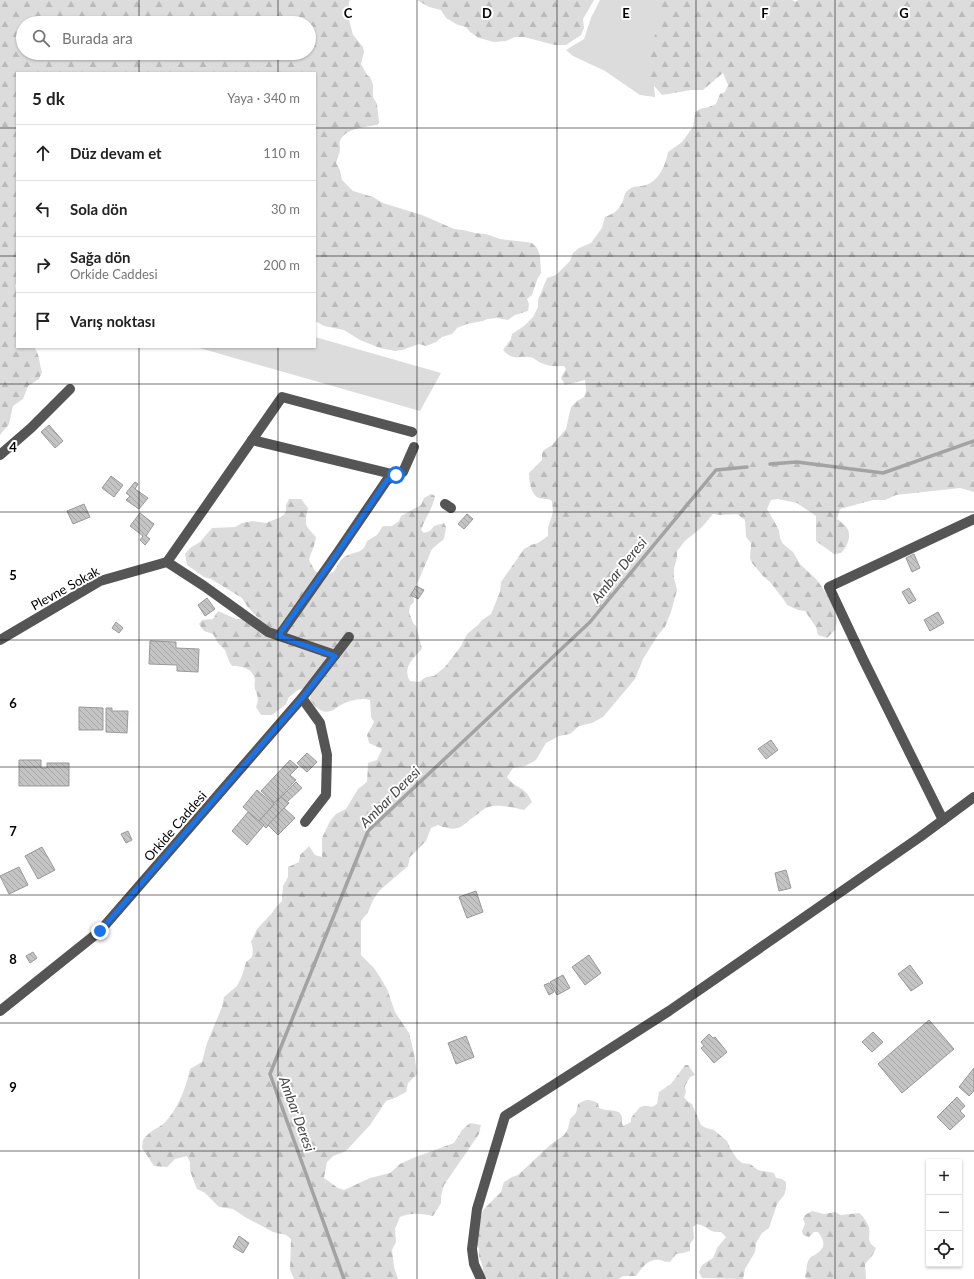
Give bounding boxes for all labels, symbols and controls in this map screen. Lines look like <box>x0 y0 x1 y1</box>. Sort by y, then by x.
text: C <box>344 5 353 21</box>
text: D <box>482 5 492 21</box>
text: E <box>622 5 630 21</box>
text: F <box>761 5 769 21</box>
text: G <box>899 5 909 21</box>
search box <box>16 16 316 60</box>
icon: search <box>30 27 52 49</box>
text: Burada ara <box>62 29 133 47</box>
text: 5 dk <box>32 88 65 109</box>
text: Yaya · 340 m <box>227 90 300 106</box>
icon: ahead <box>32 142 54 164</box>
text: Düz devam et <box>70 144 162 162</box>
text: 110 m <box>263 145 300 161</box>
icon: left <box>32 198 54 220</box>
text: Sola dön <box>70 200 127 218</box>
text: 30 m <box>271 201 300 217</box>
text: Sağa dön <box>70 248 131 266</box>
icon: right <box>32 254 54 276</box>
text: 200 m <box>263 257 300 273</box>
text: Orkide Caddesi <box>70 266 158 282</box>
icon: arrive <box>32 310 54 332</box>
text: Varış noktası <box>70 312 155 330</box>
text: 4 <box>9 439 17 455</box>
route start <box>387 466 405 484</box>
water label: Ambar Deresi <box>587 533 651 606</box>
street label: Plevne Sokak <box>28 562 102 613</box>
text: 5 <box>9 567 17 583</box>
text: 6 <box>9 695 17 711</box>
water label: Ambar Deresi <box>355 762 424 831</box>
street label: Orkide Caddesi <box>140 788 210 864</box>
text: 7 <box>9 823 17 839</box>
route end <box>91 922 109 940</box>
text: 8 <box>9 951 17 967</box>
water label: Ambar Deresi <box>276 1073 319 1154</box>
text: 9 <box>9 1079 17 1095</box>
map controls <box>926 1159 962 1267</box>
button: + <box>926 1159 962 1195</box>
button: − <box>926 1195 962 1231</box>
button: locate <box>926 1231 962 1267</box>

